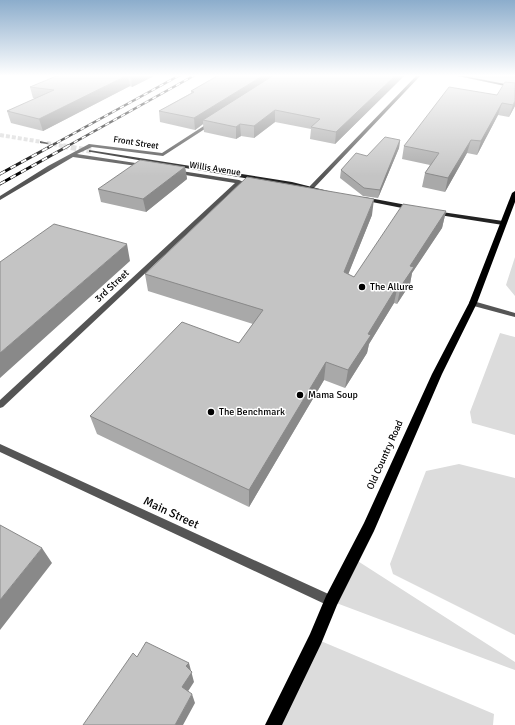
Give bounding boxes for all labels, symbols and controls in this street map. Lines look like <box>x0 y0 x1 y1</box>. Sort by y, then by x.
street label: Front Street <box>113 134 159 152</box>
street label: Willis Avenue <box>189 160 242 179</box>
street label: 3rd Street <box>92 267 132 305</box>
place label: The Allure <box>370 281 413 293</box>
marker: The Allure <box>357 282 367 292</box>
place label: Mama Soup <box>308 389 358 401</box>
marker: Mama Soup <box>295 390 305 400</box>
place label: The Benchmark <box>219 406 285 418</box>
marker: The Benchmark <box>206 407 216 417</box>
street label: Old Country Road <box>364 418 406 492</box>
street label: Main Street <box>141 494 201 532</box>

